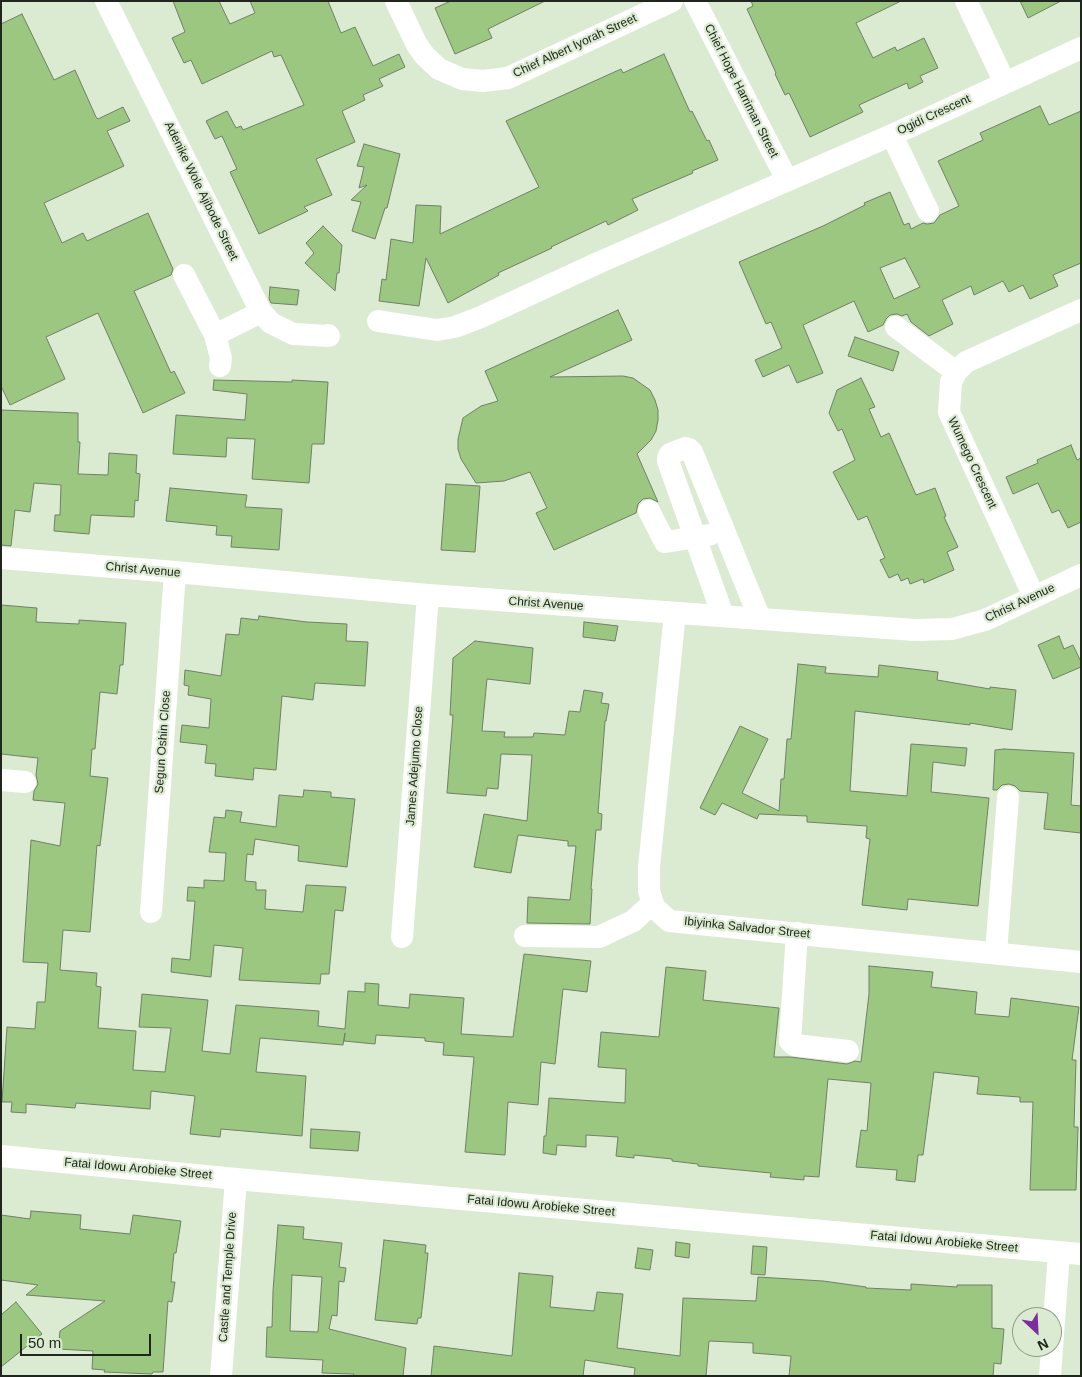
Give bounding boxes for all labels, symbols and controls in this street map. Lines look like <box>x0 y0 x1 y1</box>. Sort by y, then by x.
street label: Chief Albert Iyorah Street <box>511 11 639 81</box>
street label: Chief Hope Harriman Street <box>701 22 781 160</box>
street label: Ogidi Crescent <box>895 92 973 138</box>
street label: Adenike Wole Ajibode Street <box>161 119 241 263</box>
street label: Wumego Crescent <box>945 415 999 511</box>
street label: Christ Avenue <box>105 560 181 580</box>
street label: Christ Avenue <box>983 581 1057 625</box>
street label: Christ Avenue <box>508 594 584 614</box>
street label: Segun Oshin Close <box>152 690 174 794</box>
street label: James Adejumo Close <box>404 706 426 826</box>
street label: Ibiyinka Salvador Street <box>683 914 811 942</box>
street label: Fatai Idowu Arobieke Street <box>64 1155 212 1183</box>
street label: Fatai Idowu Arobieke Street <box>467 1192 615 1220</box>
street label: Castle and Temple Drive <box>216 1211 240 1343</box>
street label: Fatai Idowu Arobieke Street <box>870 1228 1018 1256</box>
north arrow <box>1012 1307 1062 1357</box>
scale bar <box>22 1324 154 1356</box>
text: 50 m <box>28 1334 61 1351</box>
text: N <box>1035 1335 1051 1354</box>

